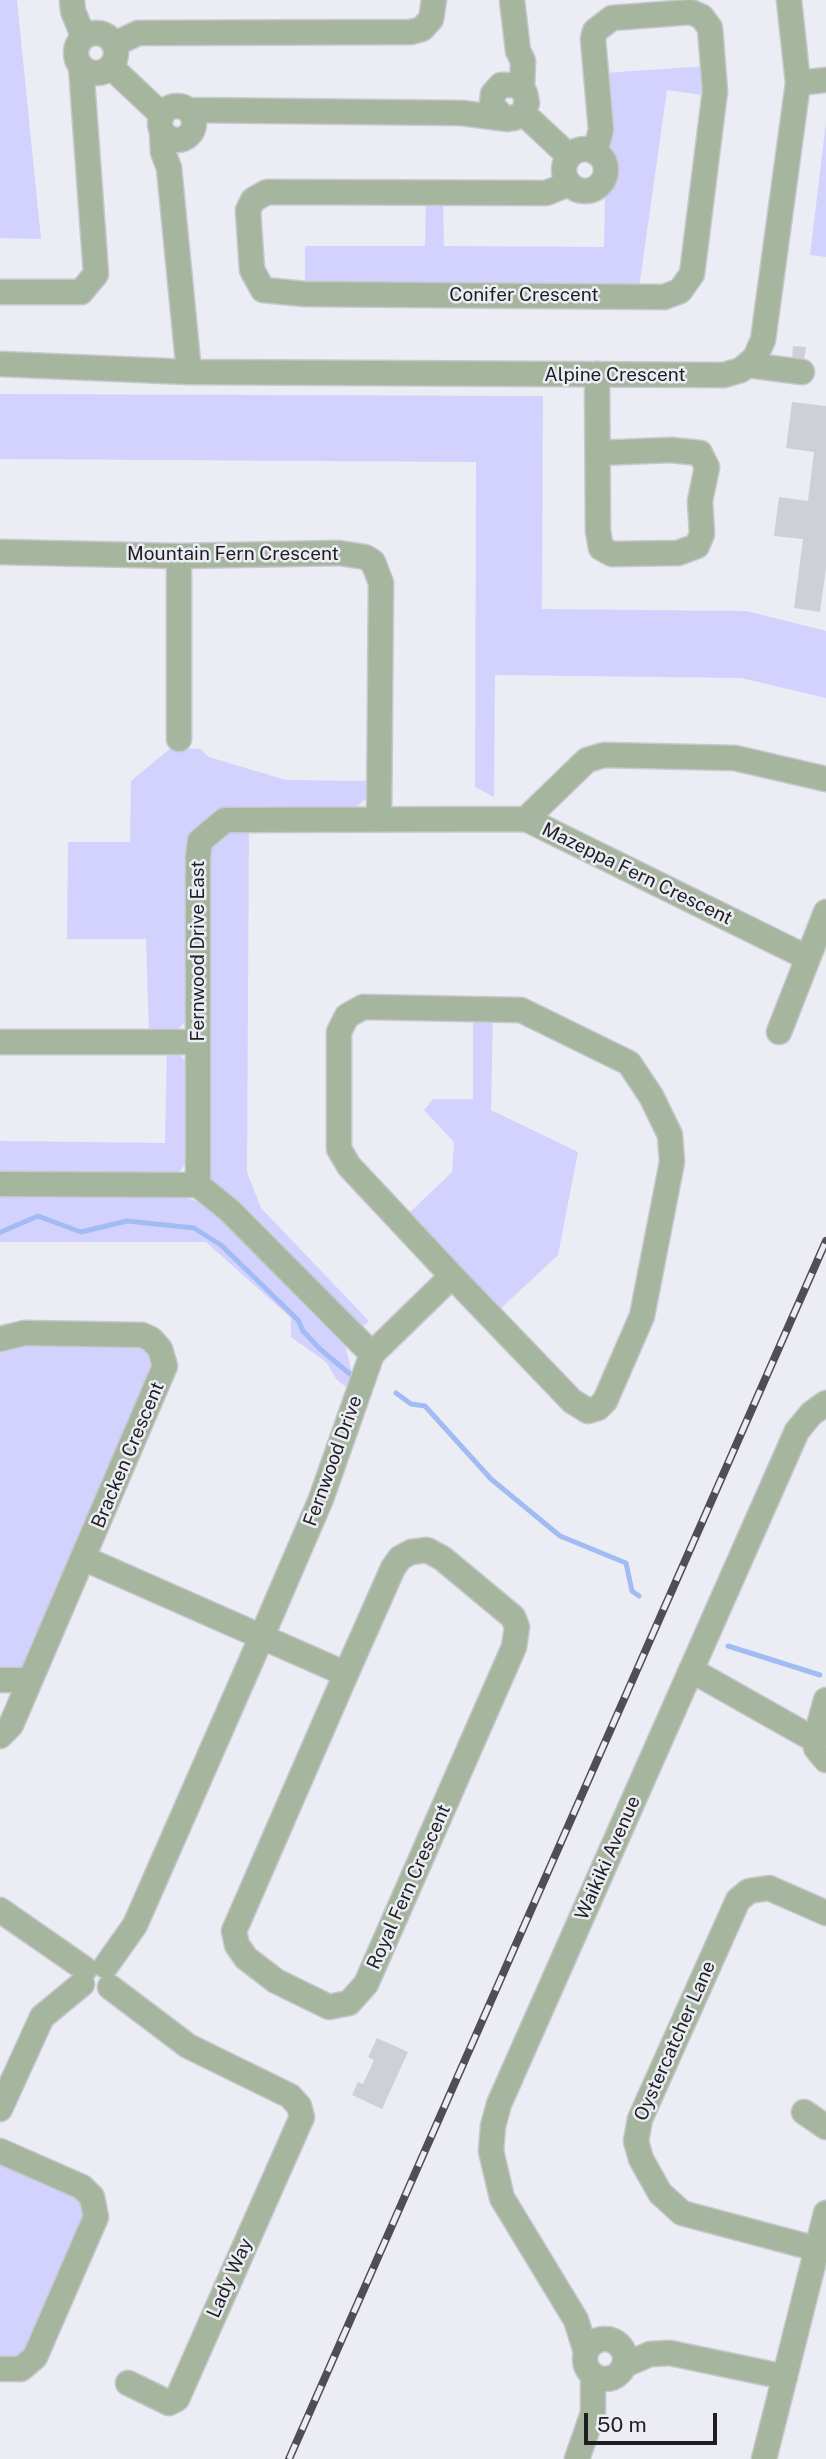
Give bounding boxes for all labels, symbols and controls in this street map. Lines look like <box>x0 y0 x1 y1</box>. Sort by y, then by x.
street label: Conifer Crescent <box>449 284 599 306</box>
street label: Alpine Crescent <box>544 364 686 386</box>
street label: Mountain Fern Crescent <box>127 543 339 565</box>
street label: Mazeppa Fern Crescent <box>538 818 736 930</box>
street label: Fernwood Drive East <box>187 861 209 1041</box>
street label: Bracken Crescent <box>87 1378 169 1532</box>
street label: Fernwood Drive <box>299 1393 367 1529</box>
street label: Waikiki Avenue <box>570 1792 646 1924</box>
street label: Royal Fern Crescent <box>362 1801 456 1973</box>
street label: Oystercatcher Lane <box>629 1957 721 2125</box>
street label: Lady Way <box>202 2235 258 2321</box>
scale bar <box>588 2400 721 2444</box>
text: 50 m <box>597 2412 647 2437</box>

